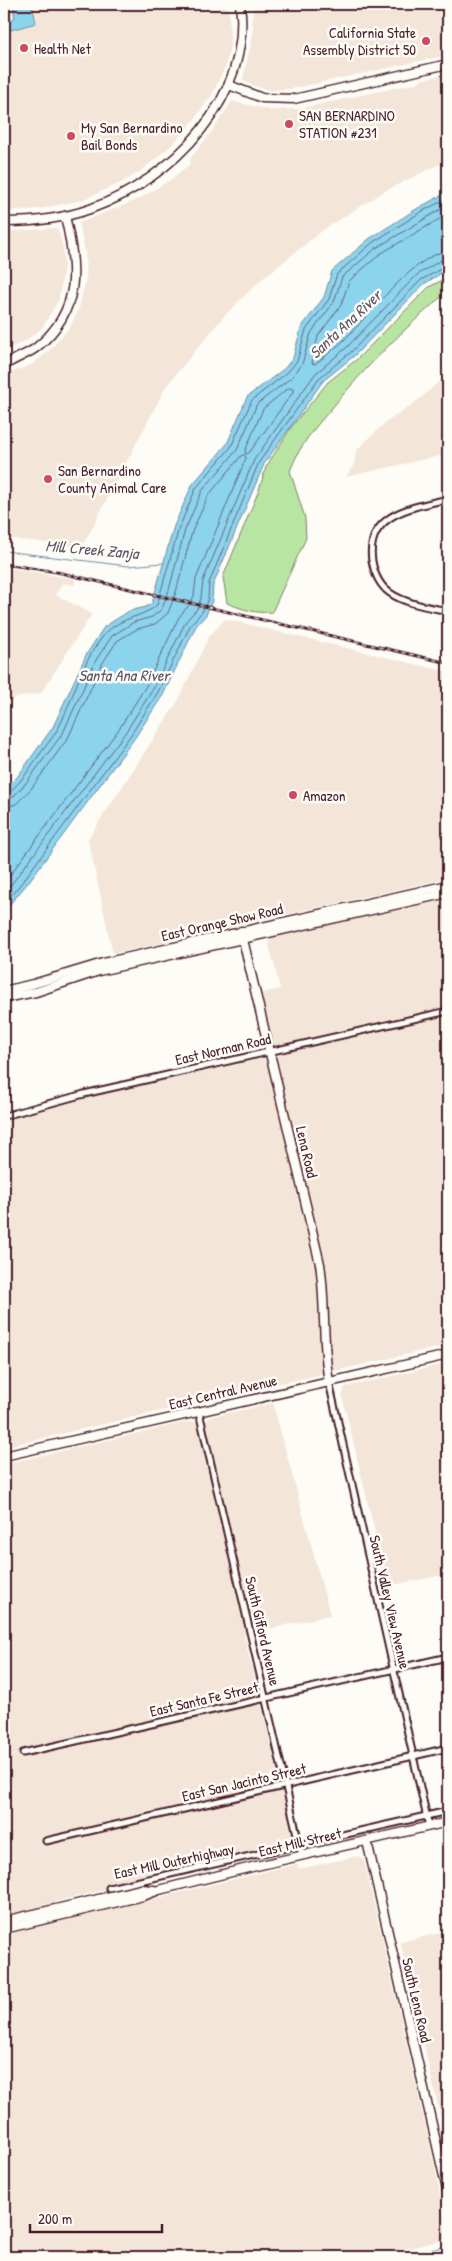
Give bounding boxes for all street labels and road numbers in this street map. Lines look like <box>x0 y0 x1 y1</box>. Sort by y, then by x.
street label: East Orange Show Road <box>159 898 285 946</box>
street label: East Norman Road <box>173 1028 273 1070</box>
street label: Lena Road <box>291 1124 323 1180</box>
street label: East Central Avenue <box>167 1369 279 1415</box>
street label: South Valley View Avenue <box>364 1533 416 1671</box>
street label: South Gifford Avenue <box>240 1574 286 1688</box>
street label: East Santa Fe Street <box>148 1676 261 1722</box>
street label: East San Jacinto Street <box>180 1757 309 1806</box>
street label: East Mill Street <box>257 1822 344 1862</box>
street label: East Mill Outerhighway <box>112 1838 236 1884</box>
street label: South Lena Road <box>397 1956 437 2044</box>

